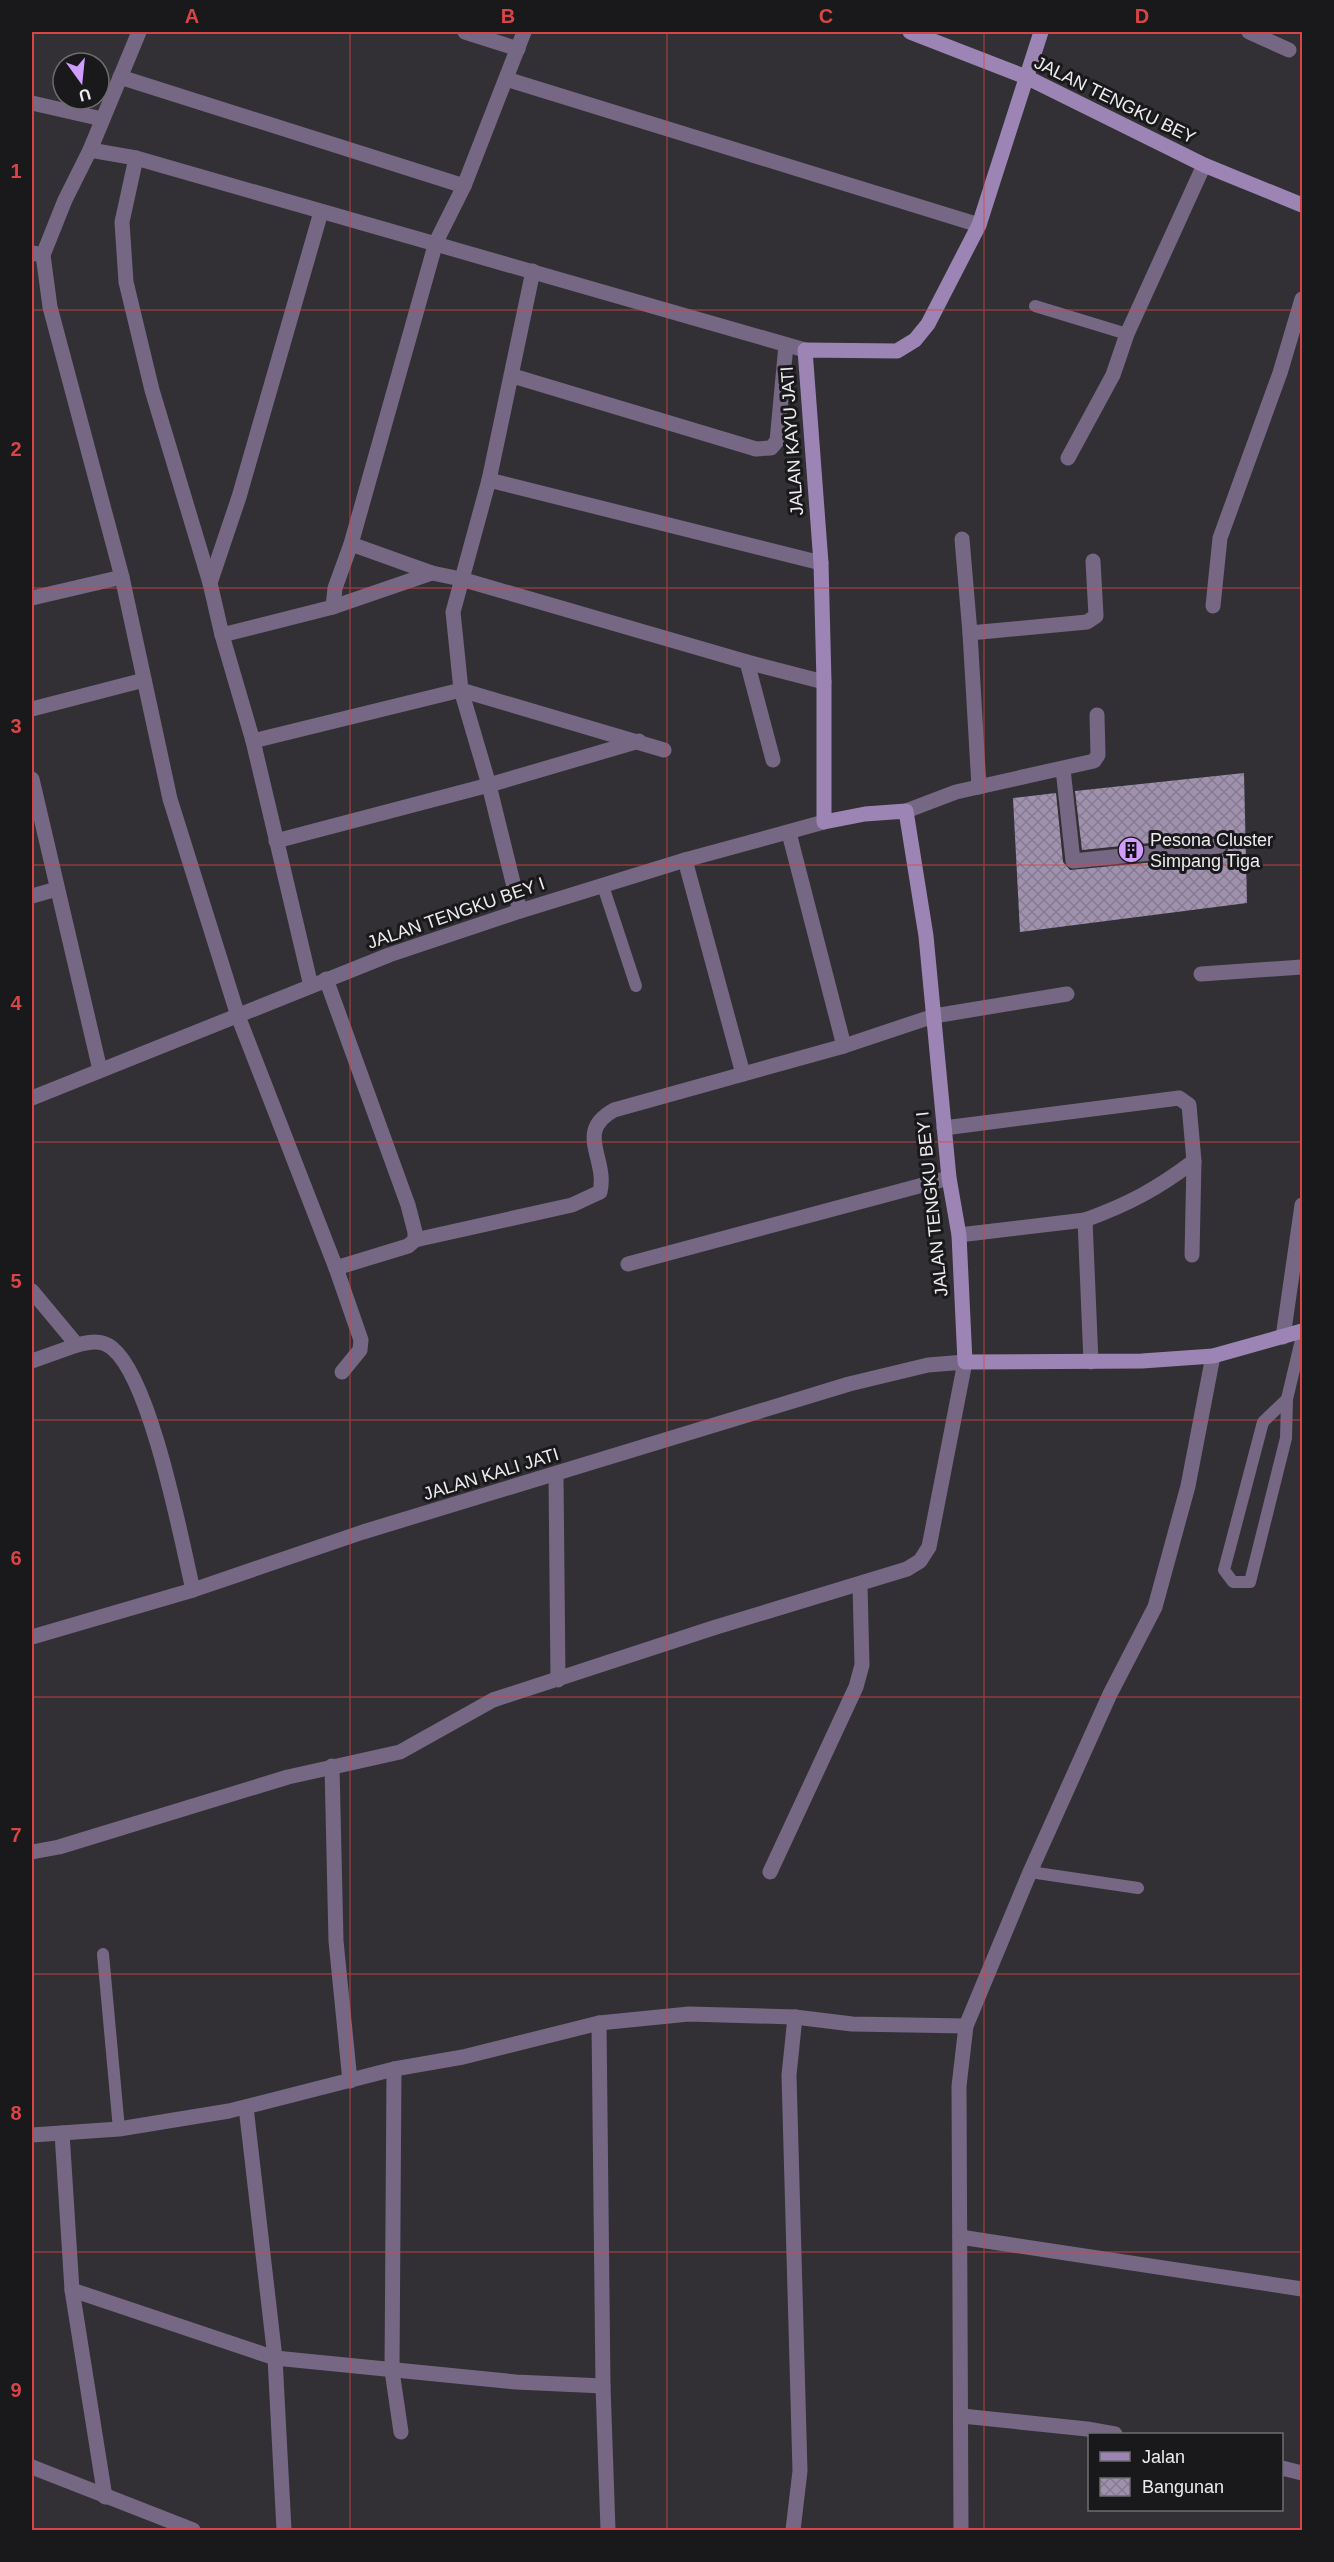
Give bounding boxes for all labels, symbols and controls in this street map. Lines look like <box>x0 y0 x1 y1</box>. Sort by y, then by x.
text: A <box>185 5 199 27</box>
text: B <box>501 5 515 27</box>
text: C <box>819 5 833 27</box>
text: D <box>1135 5 1149 27</box>
north arrow <box>51 51 111 111</box>
street label: JALAN TENGKU BEY <box>1031 52 1199 148</box>
text: U <box>77 85 93 105</box>
text: 1 <box>10 160 22 182</box>
street label: JALAN KAYU JATI <box>777 366 807 516</box>
text: 2 <box>10 438 22 460</box>
text: 3 <box>10 715 22 737</box>
place label: Pesona Cluster Simpang Tiga <box>1150 830 1273 871</box>
building icon: Pesona Cluster Simpang Tiga <box>1116 835 1146 865</box>
street label: JALAN TENGKU BEY I <box>365 873 547 953</box>
text: 4 <box>10 992 22 1014</box>
street label: JALAN TENGKU BEY I <box>912 1110 952 1298</box>
text: 5 <box>10 1270 22 1292</box>
street label: JALAN KALI JATI <box>421 1444 561 1504</box>
text: 6 <box>10 1547 22 1569</box>
text: 7 <box>10 1824 22 1846</box>
text: 8 <box>10 2102 22 2124</box>
text: 9 <box>10 2379 22 2401</box>
legend <box>1088 2433 1283 2511</box>
text: Jalan <box>1142 2447 1185 2467</box>
text: Bangunan <box>1142 2477 1224 2497</box>

